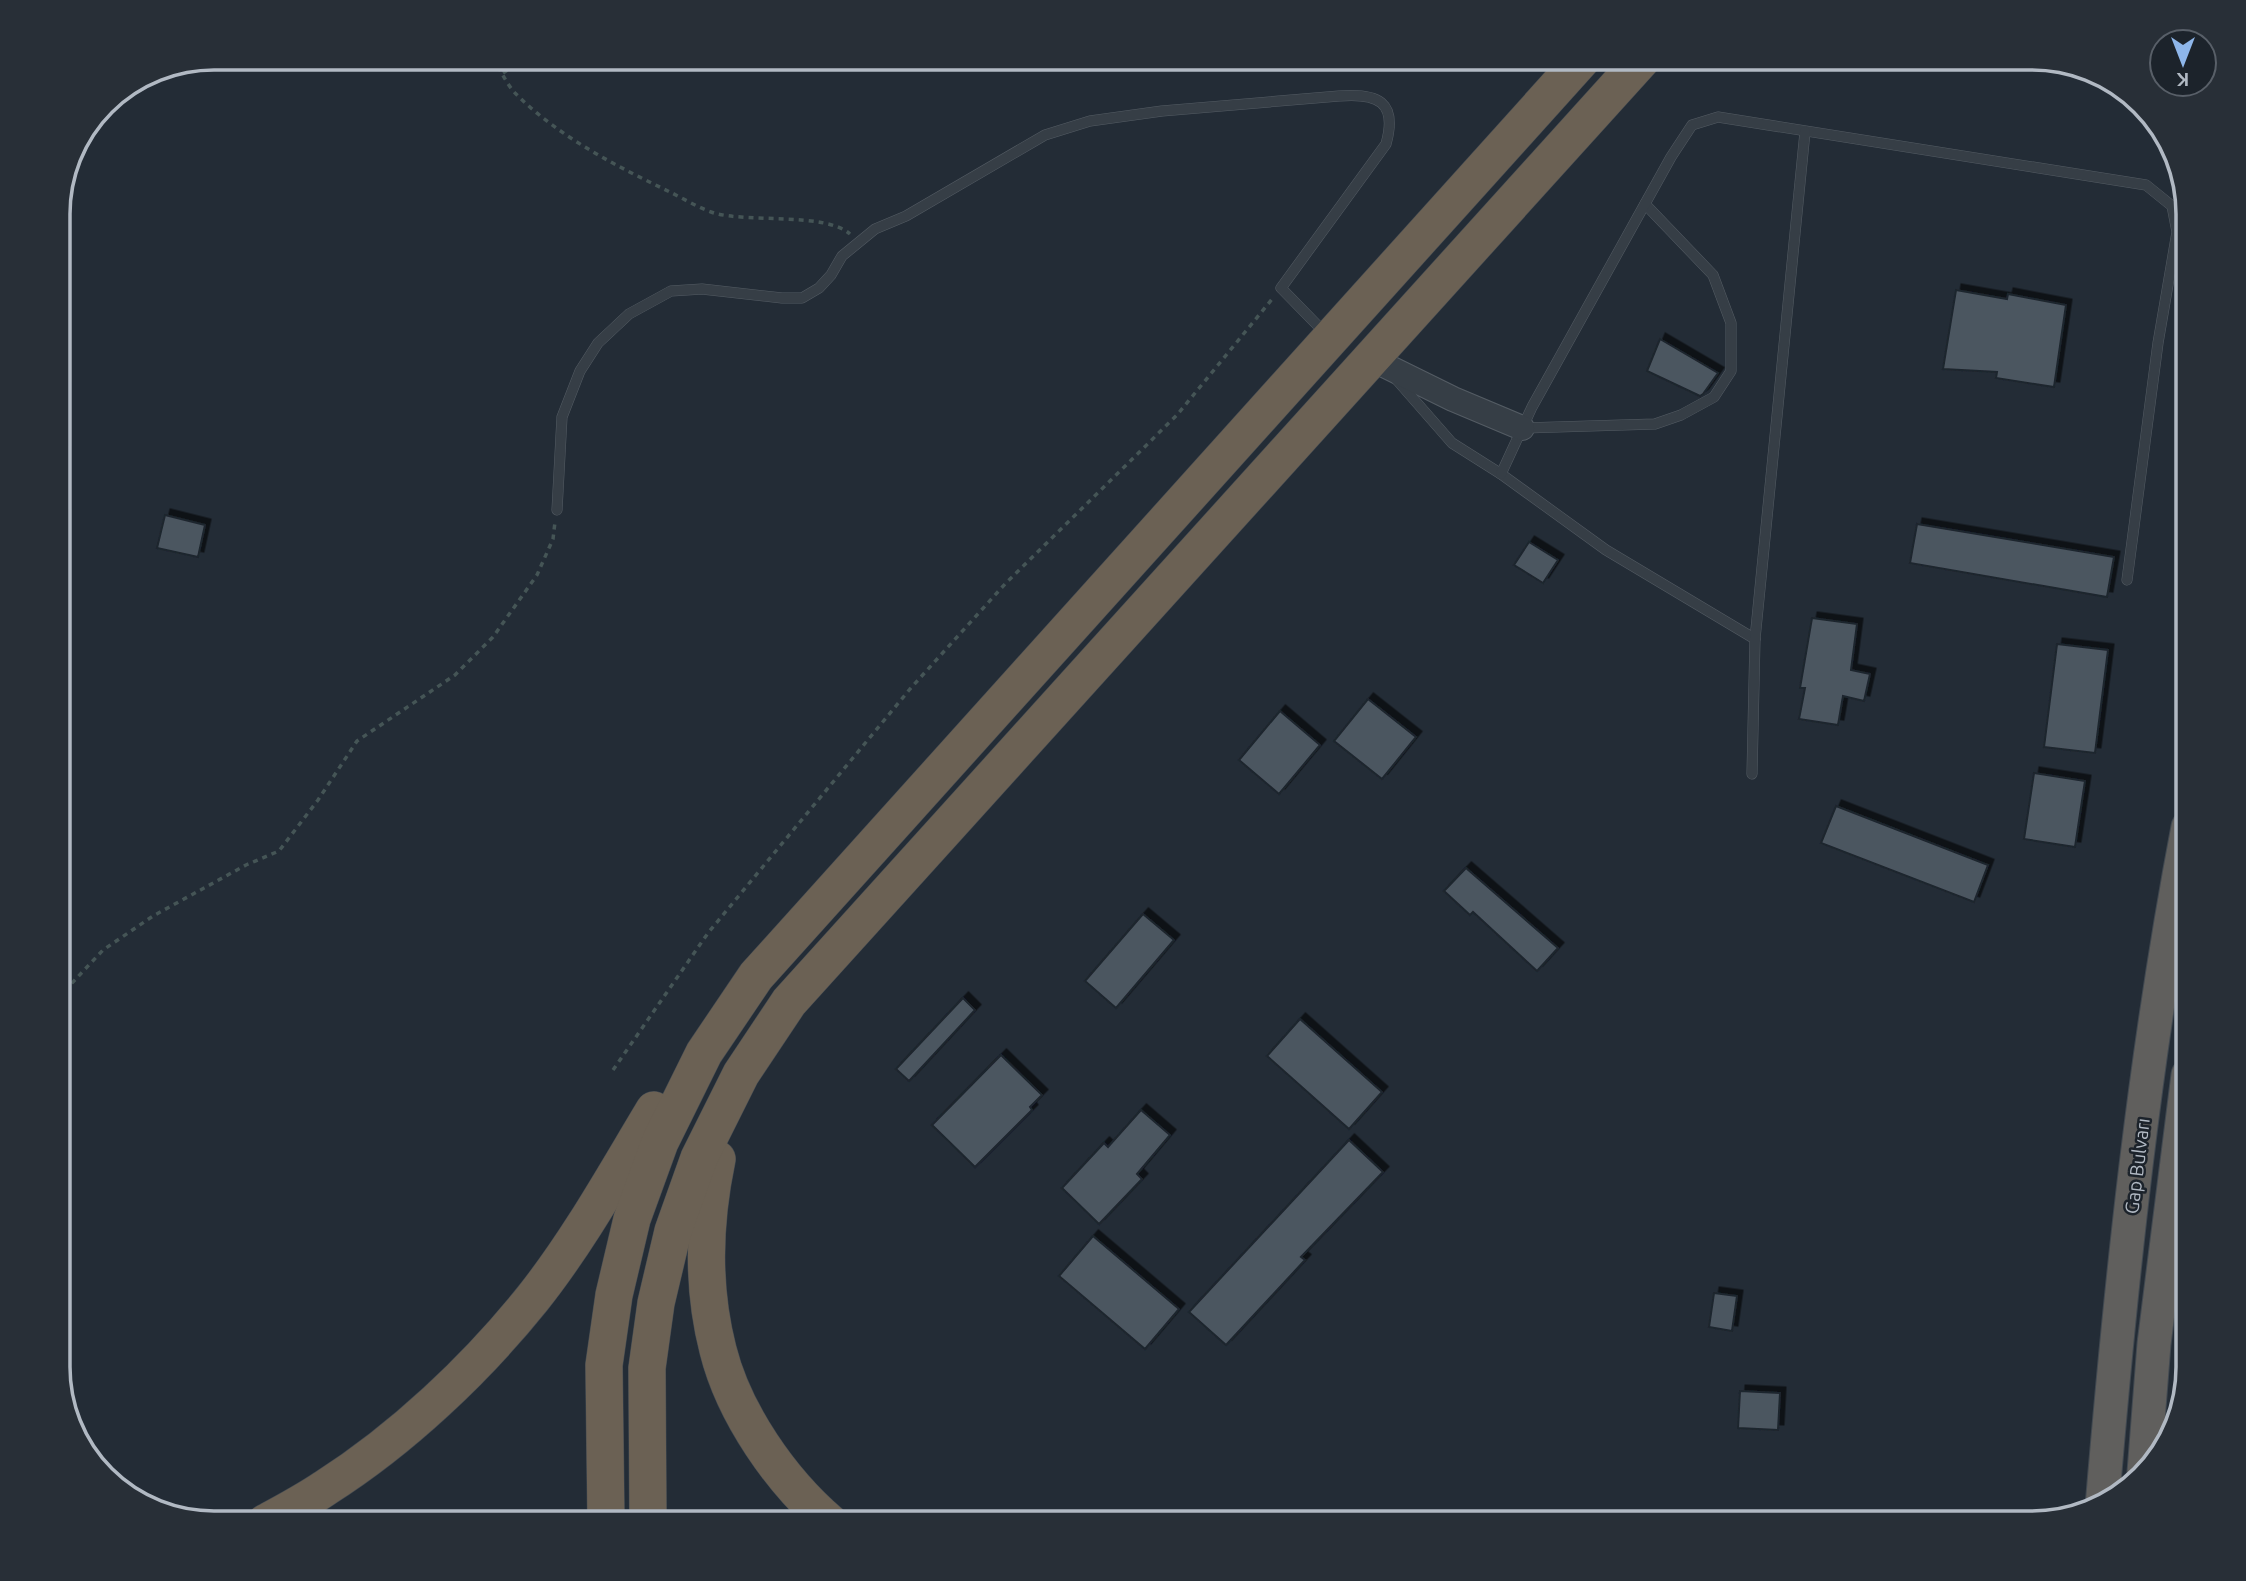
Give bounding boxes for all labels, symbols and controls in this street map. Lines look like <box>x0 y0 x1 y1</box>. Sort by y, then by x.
north arrow <box>2148 28 2218 98</box>
text: K <box>2176 69 2189 91</box>
street label: Gap Bulvarı <box>2120 1117 2154 1215</box>

